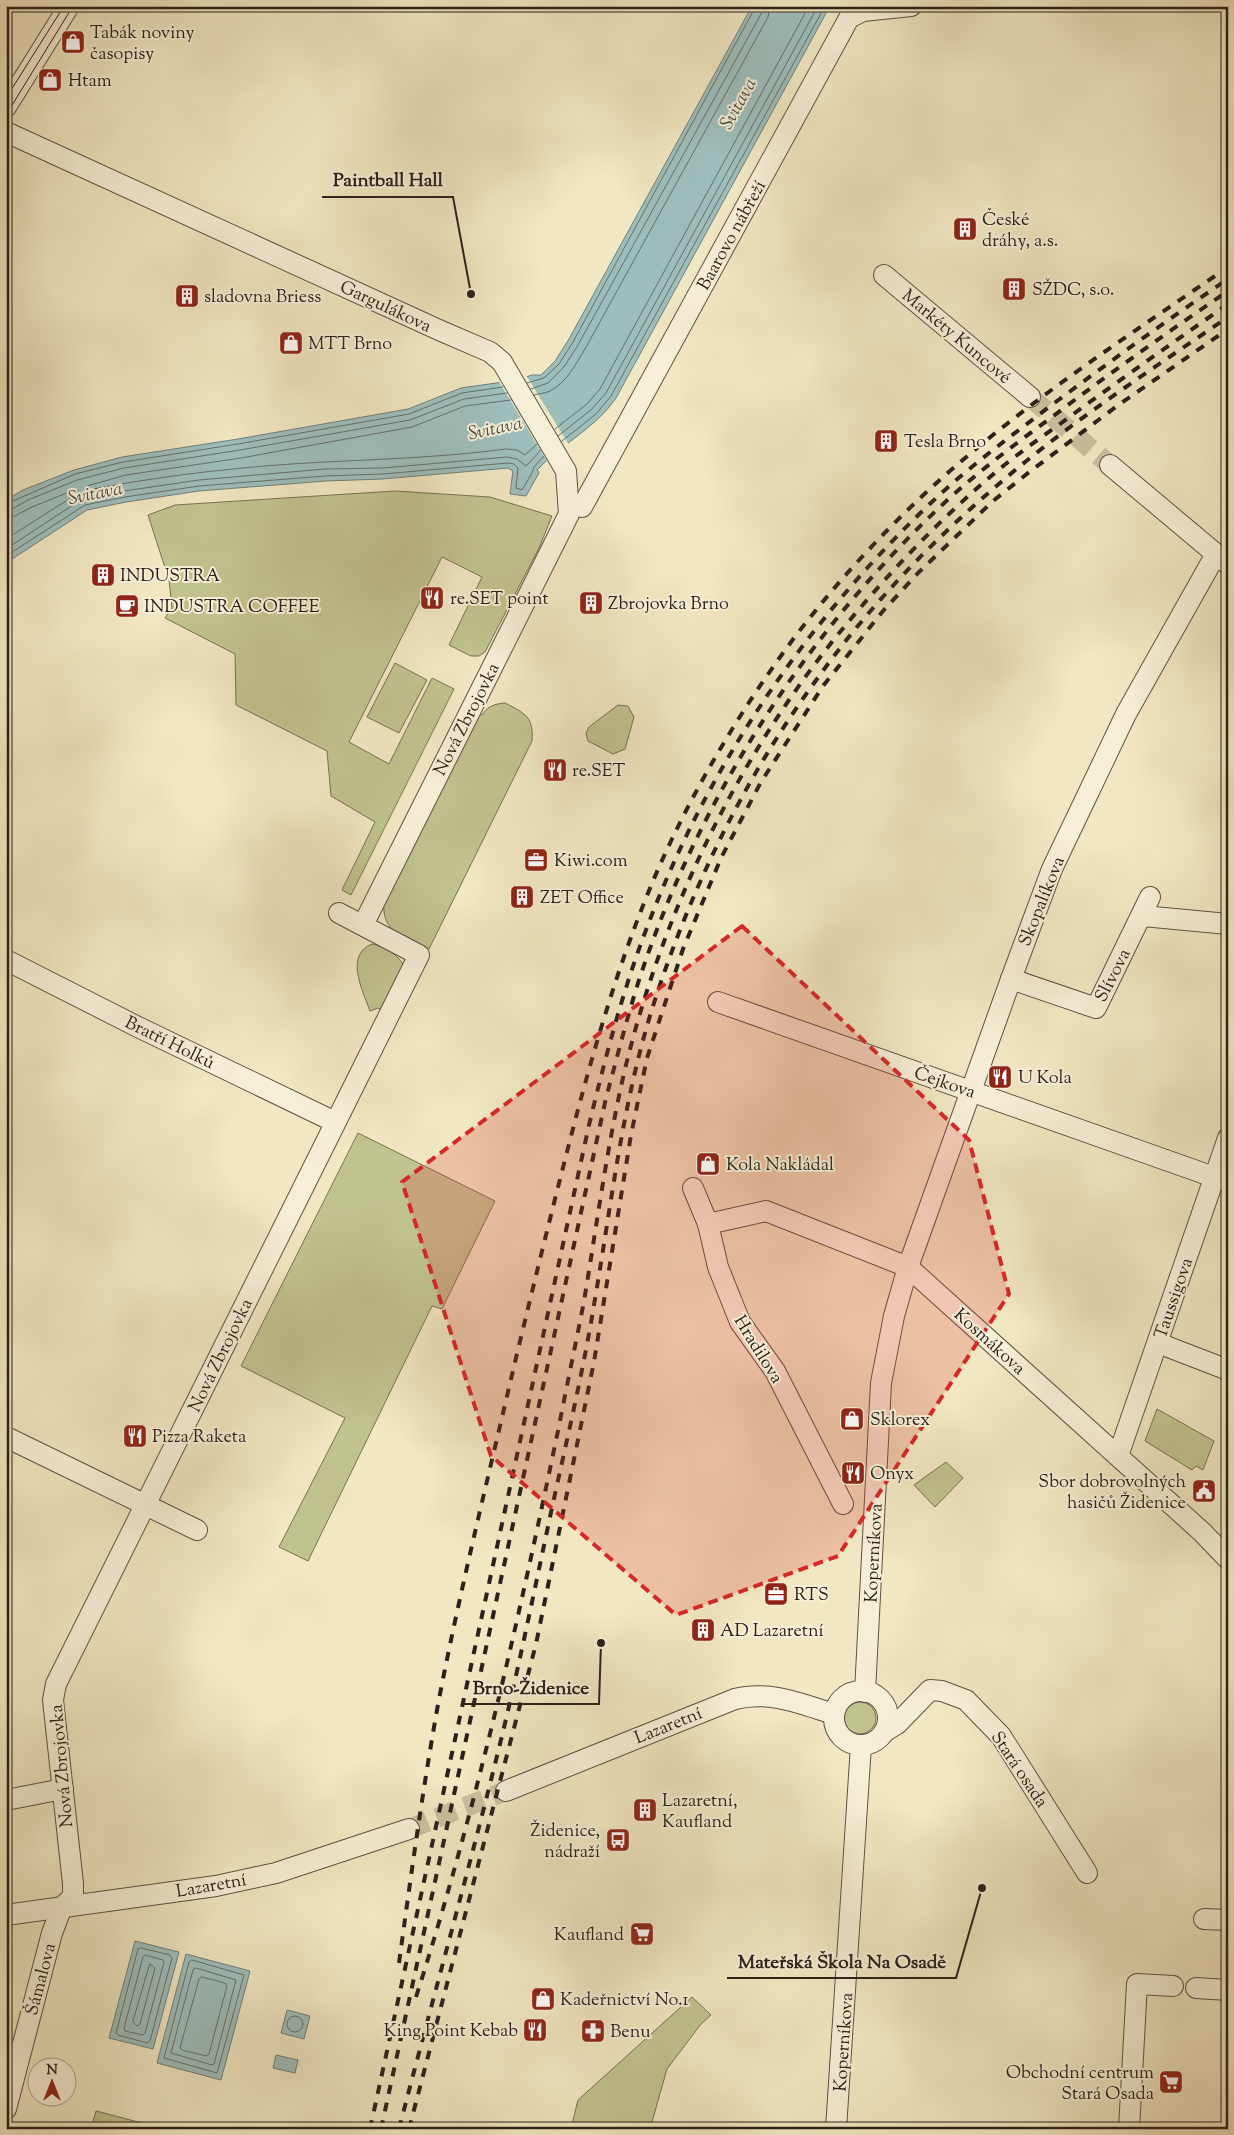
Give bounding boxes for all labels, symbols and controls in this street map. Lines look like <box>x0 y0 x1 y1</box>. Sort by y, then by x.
place label: Tabák noviny časopisy <box>90 21 194 68</box>
shop icon: Tabák noviny časopisy <box>60 29 86 55</box>
shop icon: Htam <box>37 67 63 93</box>
place label: Htam <box>68 69 112 95</box>
water label: Svitava <box>714 73 764 135</box>
callout: Paintball Hall <box>322 163 453 197</box>
text: Paintball Hall <box>333 168 444 195</box>
street label: Baarovo nábřeží <box>692 176 774 296</box>
place label: České dráhy, a.s. <box>982 207 1058 255</box>
building icon: České dráhy, a.s. <box>952 216 978 242</box>
street label: Gargulákova <box>335 275 435 340</box>
building icon: SŽDC, s.o. <box>1001 276 1027 302</box>
place label: SŽDC, s.o. <box>1032 278 1114 304</box>
building icon: sladovna Briess <box>174 283 200 309</box>
street label: Markéty Kuncové <box>895 284 1016 391</box>
place label: sladovna Briess <box>204 285 321 311</box>
shop icon: MTT Brno <box>278 330 304 356</box>
place label: MTT Brno <box>308 332 392 358</box>
water label: Svitava <box>466 410 526 448</box>
building icon: Tesla Brno <box>873 428 899 454</box>
place label: Tesla Brno <box>904 430 986 456</box>
water label: Svitava <box>66 476 125 513</box>
building icon: INDUSTRA <box>90 562 116 588</box>
place label: INDUSTRA <box>120 564 220 590</box>
restaurant icon: re.SET point <box>419 585 445 611</box>
place label: re.SET point <box>450 587 549 613</box>
building icon: Zbrojovka Brno <box>578 590 604 616</box>
place label: Zbrojovka Brno <box>608 592 729 618</box>
cafe icon: INDUSTRA COFFEE <box>114 593 140 619</box>
place label: INDUSTRA COFFEE <box>144 595 320 621</box>
street label: Nová Zbrojovka <box>428 659 507 781</box>
restaurant icon: re.SET <box>542 757 568 783</box>
place label: re.SET <box>572 759 626 785</box>
office icon: Kiwi.com <box>523 847 549 873</box>
place label: Kiwi.com <box>554 849 628 875</box>
street label: Skopalíkova <box>1013 853 1073 951</box>
building icon: ZET Office <box>509 884 535 910</box>
place label: ZET Office <box>540 886 624 912</box>
street label: Slívova <box>1089 945 1138 1007</box>
street label: Bratří Holků <box>120 1011 218 1077</box>
street label: Čejkova <box>910 1060 979 1107</box>
restaurant icon: U Kola <box>987 1064 1013 1090</box>
place label: U Kola <box>1018 1066 1072 1092</box>
shop icon: Kola Nakládal <box>695 1151 721 1177</box>
place label: Kola Nakládal <box>726 1153 834 1179</box>
street label: Taussigova <box>1149 1255 1201 1343</box>
street label: Nová Zbrojovka <box>183 1295 261 1417</box>
street label: Kosmákova <box>947 1303 1030 1382</box>
street label: Hradilova <box>726 1311 789 1389</box>
shop icon: Sklorex <box>839 1406 865 1432</box>
place label: Sklorex <box>870 1408 930 1434</box>
restaurant icon: Pizza Raketa <box>122 1423 148 1449</box>
place label: Pizza Raketa <box>152 1425 246 1451</box>
restaurant icon: Onyx <box>840 1460 866 1486</box>
place label: Onyx <box>870 1462 914 1488</box>
place label: Sbor dobrovolných hasičů Židenice <box>1038 1470 1186 1517</box>
public building icon: Sbor dobrovolných hasičů Židenice <box>1191 1478 1217 1504</box>
street label: Koperníkova <box>859 1503 891 1603</box>
office icon: RTS <box>763 1581 789 1607</box>
place label: RTS <box>794 1583 829 1609</box>
building icon: AD Lazaretní <box>690 1617 716 1643</box>
place label: AD Lazaretní <box>720 1619 824 1645</box>
callout: Brno-Židenice <box>463 1670 599 1704</box>
text: Brno-Židenice <box>473 1676 589 1703</box>
street label: Lazaretní <box>631 1702 707 1752</box>
street label: Nová Zbrojovka <box>45 1703 81 1828</box>
street label: Stará osada <box>983 1727 1054 1814</box>
place label: Lazaretní, Kaufland <box>662 1789 737 1836</box>
building icon: Lazaretní, Kaufland <box>632 1797 658 1823</box>
place label: Židenice, nádraží <box>530 1819 600 1866</box>
bus stop icon: Židenice, nádraží <box>605 1827 631 1853</box>
street label: Lazaretní <box>174 1868 249 1906</box>
supermarket icon: Kaufland <box>629 1921 655 1947</box>
place label: Kaufland <box>554 1923 624 1949</box>
street label: Šámalova <box>20 1940 64 2019</box>
callout: Mateřská Škola Na Osadě <box>727 1944 956 1978</box>
text: Mateřská Škola Na Osadě <box>738 1950 946 1977</box>
shop icon: Kadeřnictví No.1 <box>530 1986 556 2012</box>
place label: Kadeřnictví No.1 <box>560 1988 689 2014</box>
street label: Koperníkova <box>829 1992 861 2093</box>
restaurant icon: King Point Kebab <box>522 2017 548 2043</box>
pharmacy icon: Benu <box>580 2018 606 2044</box>
place label: King Point Kebab <box>384 2019 518 2045</box>
place label: Benu <box>610 2020 651 2046</box>
north arrow <box>28 2058 78 2108</box>
text: N <box>46 2061 58 2081</box>
place label: Obchodní centrum Stará Osada <box>1006 2061 1154 2108</box>
supermarket icon: Obchodní centrum Stará Osada <box>1158 2069 1184 2095</box>

